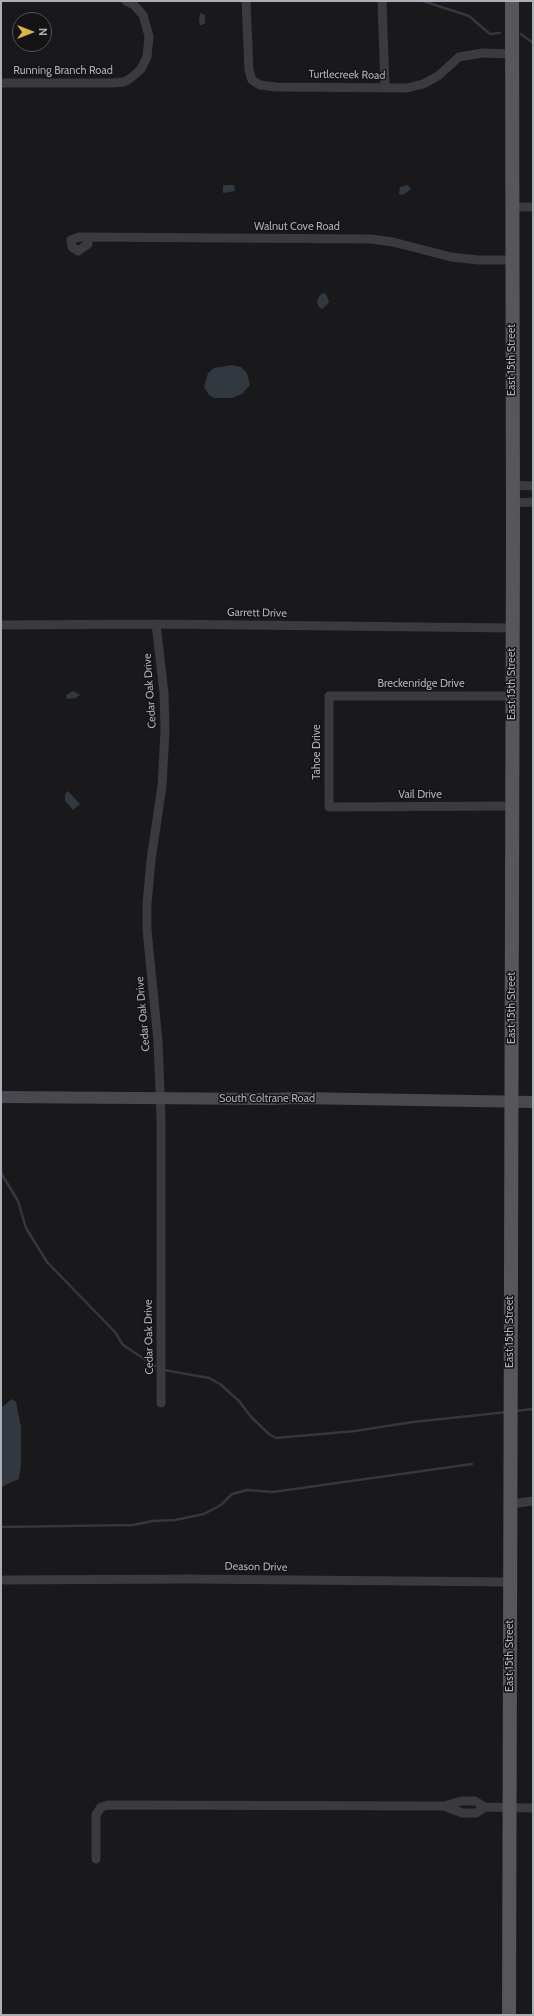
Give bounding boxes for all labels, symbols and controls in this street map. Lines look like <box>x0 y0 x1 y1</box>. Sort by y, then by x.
north arrow <box>12 12 52 52</box>
text: N <box>36 28 50 36</box>
street label: Running Branch Road <box>13 64 113 78</box>
street label: Turtlecreek Road <box>308 68 386 82</box>
street label: Walnut Cove Road <box>254 220 340 234</box>
street label: East 15th Street <box>505 324 519 396</box>
street label: Garrett Drive <box>227 606 287 620</box>
street label: East 15th Street <box>505 648 519 720</box>
street label: Cedar Oak Drive <box>141 653 159 729</box>
street label: Breckenridge Drive <box>377 677 465 691</box>
street label: Tahoe Drive <box>310 724 324 780</box>
street label: Vail Drive <box>398 788 442 802</box>
street label: East 15th Street <box>505 972 519 1044</box>
street label: Cedar Oak Drive <box>133 976 153 1052</box>
street label: South Coltrane Road <box>219 1092 315 1106</box>
street label: East 15th Street <box>503 1296 517 1368</box>
street label: Cedar Oak Drive <box>142 1299 156 1375</box>
street label: Deason Drive <box>225 1560 287 1574</box>
street label: East 15th Street <box>503 1620 517 1692</box>

